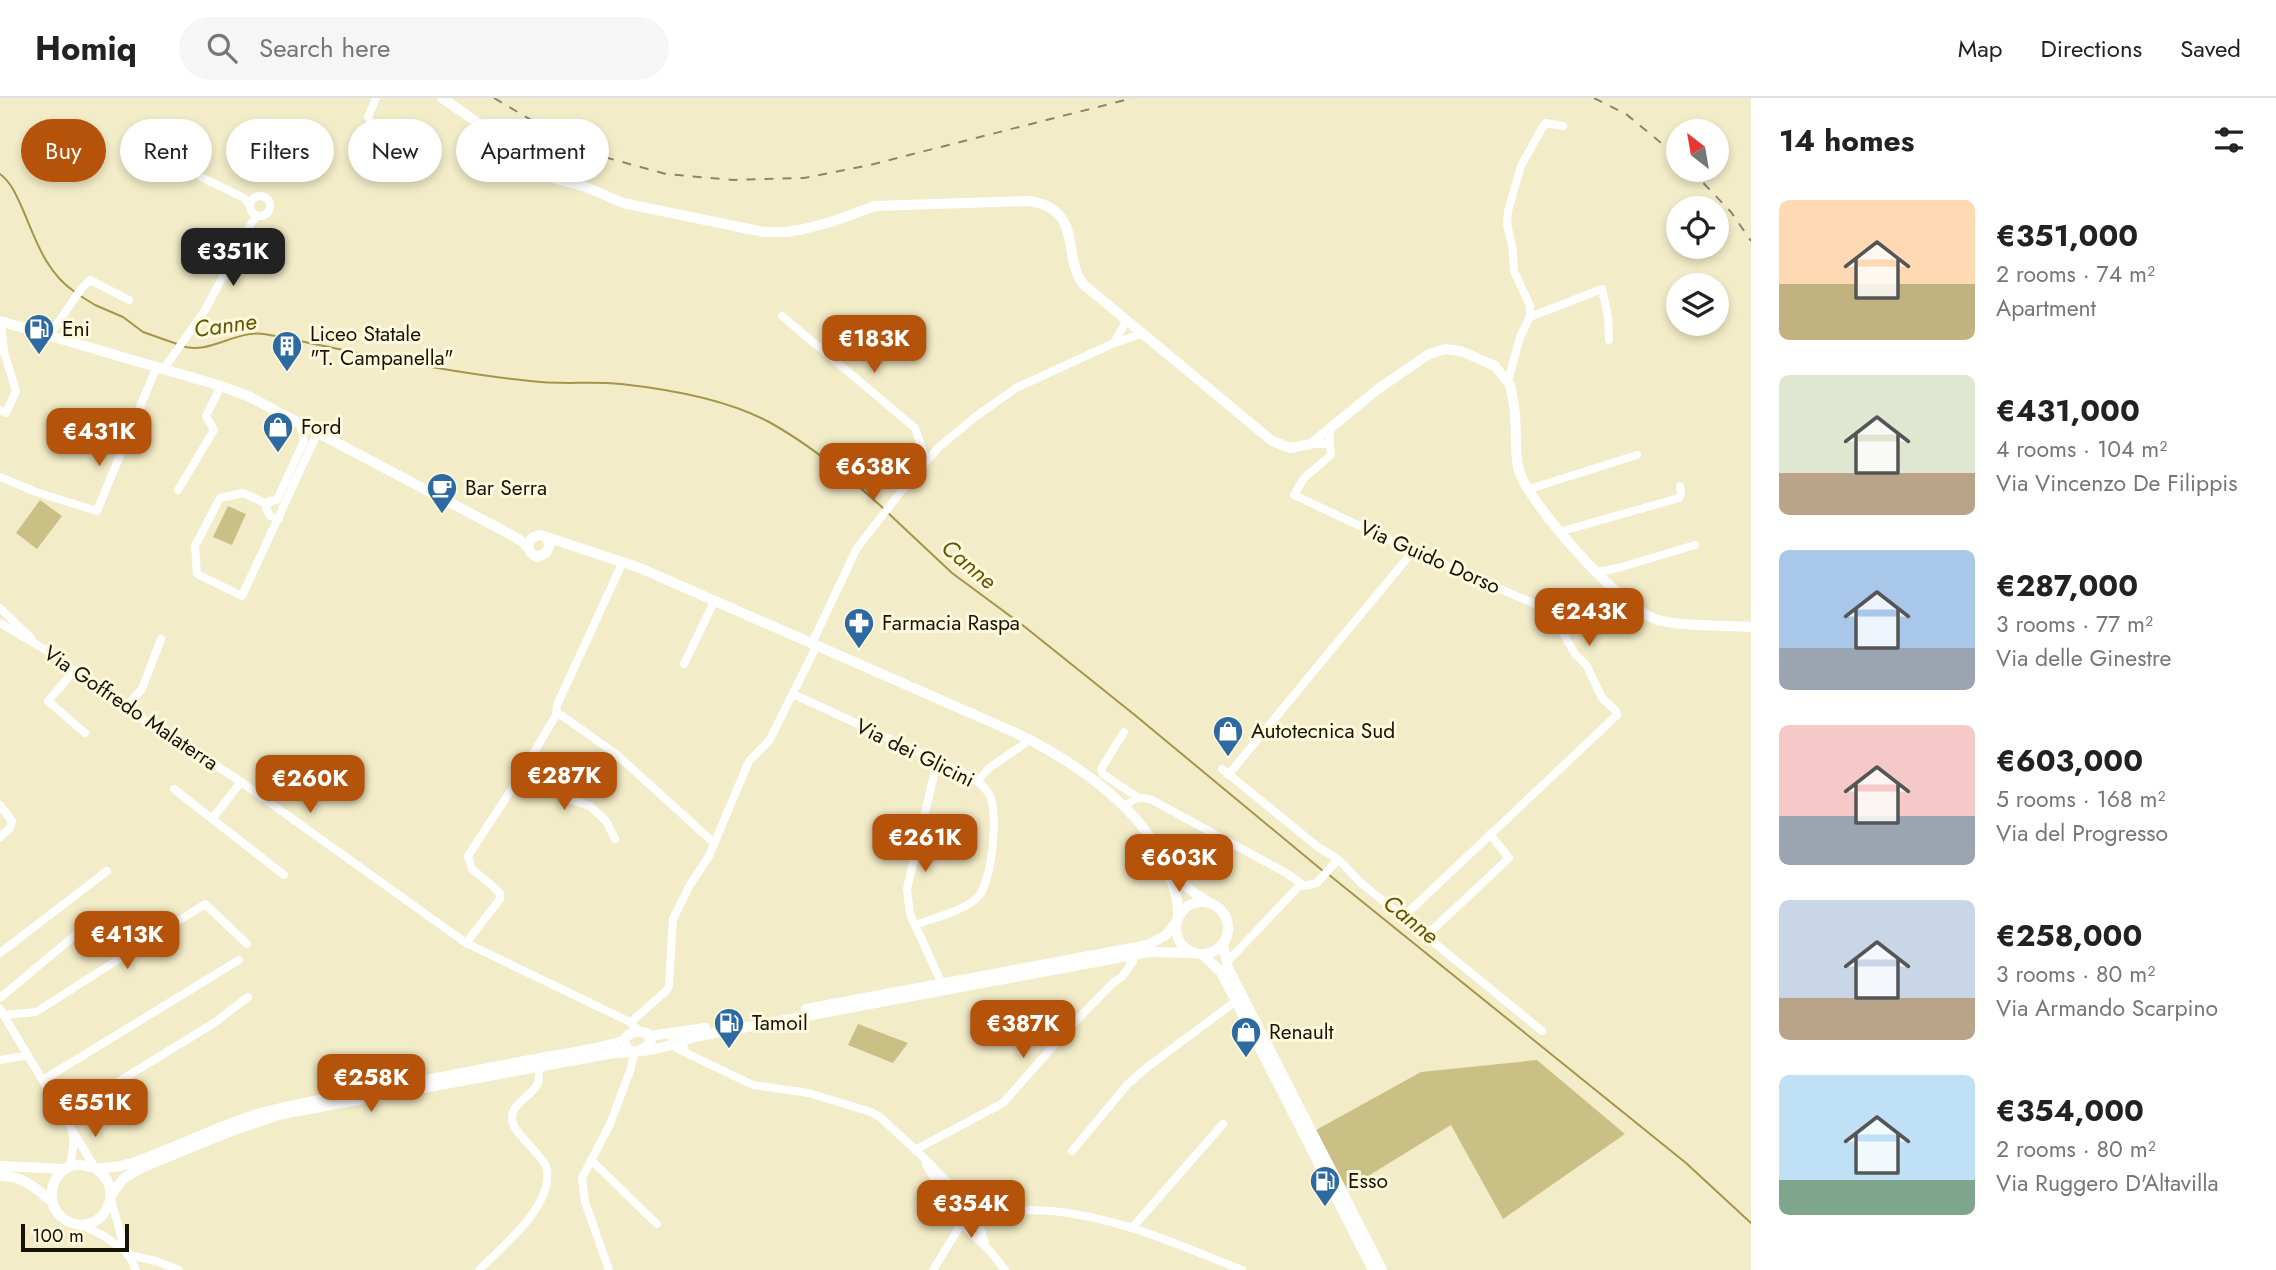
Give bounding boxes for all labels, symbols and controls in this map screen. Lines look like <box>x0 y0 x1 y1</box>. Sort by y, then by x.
search box <box>179 17 669 80</box>
text: Homiq <box>35 25 137 72</box>
icon: search <box>203 29 241 67</box>
text: Search here <box>259 29 390 67</box>
text: Map <box>1958 31 2003 66</box>
text: Directions <box>2041 31 2142 66</box>
text: Saved <box>2180 31 2241 66</box>
chip: Buy <box>21 119 106 182</box>
chip: Rent <box>120 119 212 182</box>
chip: Filters <box>226 119 334 182</box>
chip: New <box>348 119 442 182</box>
chip: Apartment <box>456 119 609 182</box>
north arrow <box>1666 119 1729 182</box>
map controls <box>1666 119 1729 336</box>
text: 14 homes <box>1779 119 1914 162</box>
icon: filters <box>2210 121 2248 159</box>
button: locate <box>1666 196 1729 259</box>
text: €351,000 <box>1996 214 2138 257</box>
pin: €351K <box>184 228 282 288</box>
icon: home <box>1835 228 1919 312</box>
text: €351K <box>197 234 269 268</box>
text: 2 rooms · 74 m² <box>1996 257 2155 291</box>
button: layers <box>1666 273 1729 336</box>
text: Apartment <box>1996 291 2096 325</box>
water label: Canne <box>191 304 259 346</box>
fuel station icon: Eni <box>22 312 56 356</box>
place label: Eni <box>62 314 90 344</box>
pin: €183K <box>825 316 923 375</box>
place label: Liceo Statale "T. Campanella" <box>310 319 454 373</box>
text: €183K <box>838 321 910 355</box>
building icon: Liceo Statale "T. Campanella" <box>270 329 304 373</box>
text: €431,000 <box>1996 389 2140 432</box>
icon: home <box>1835 403 1919 487</box>
pin: €431K <box>50 408 148 468</box>
shop icon: Ford <box>261 410 295 454</box>
place label: Ford <box>301 412 342 442</box>
text: €431K <box>62 414 136 448</box>
text: 4 rooms · 104 m² <box>1996 432 2167 466</box>
pin: €638K <box>824 444 922 503</box>
text: €638K <box>835 449 911 483</box>
text: Via Vincenzo De Filippis <box>1996 466 2238 500</box>
cafe icon: Bar Serra <box>425 471 459 515</box>
place label: Bar Serra <box>465 473 547 503</box>
street label: Via Guido Dorso <box>1355 513 1505 601</box>
water label: Canne <box>934 531 1004 598</box>
text: €287,000 <box>1996 564 2138 607</box>
icon: home <box>1835 578 1919 662</box>
pin: €243K <box>1540 588 1638 648</box>
text: €243K <box>1551 594 1627 628</box>
pharmacy icon: Farmacia Raspa <box>842 606 876 650</box>
text: 3 rooms · 77 m² <box>1996 607 2153 641</box>
place label: Farmacia Raspa <box>882 608 1020 638</box>
street label: Via Goffredo Malaterra <box>37 638 225 778</box>
text: Via delle Ginestre <box>1996 641 2171 675</box>
street label: Via dei Glicini <box>851 711 979 795</box>
shop icon: Autotecnica Sud <box>1211 714 1245 758</box>
place label: Autotecnica Sud <box>1251 716 1395 746</box>
text: €603,000 <box>1996 739 2143 782</box>
pin: €287K <box>515 752 613 812</box>
icon: home <box>1835 753 1919 837</box>
pin: €260K <box>261 756 359 815</box>
text: €287K <box>527 758 601 792</box>
text: €260K <box>272 761 348 795</box>
text: 5 rooms · 168 m² <box>1996 782 2165 816</box>
pin: €261K <box>876 814 974 874</box>
text: Via del Progresso <box>1996 816 2168 850</box>
text: €261K <box>888 820 962 854</box>
pin: €603K <box>1130 834 1228 894</box>
text: €603K <box>1141 840 1217 874</box>
water label: Canne <box>1376 886 1447 952</box>
pin: €413K <box>78 912 176 971</box>
text: €258,000 <box>1996 914 2142 957</box>
text: €413K <box>90 917 164 951</box>
icon: home <box>1835 928 1919 1012</box>
text: 3 rooms · 80 m² <box>1996 957 2155 991</box>
text: Via Armando Scarpino <box>1996 991 2218 1025</box>
pin: €387K <box>974 1000 1072 1060</box>
fuel station icon: Tamoil <box>712 1006 746 1050</box>
text: €387K <box>986 1006 1060 1040</box>
place label: Tamoil <box>752 1008 808 1038</box>
shop icon: Renault <box>1229 1015 1263 1059</box>
place label: Renault <box>1269 1017 1334 1047</box>
pin: €258K <box>322 1054 420 1114</box>
text: €258K <box>333 1060 409 1094</box>
pin: €551K <box>46 1080 144 1139</box>
text: €551K <box>59 1085 131 1119</box>
text: €354,000 <box>1996 1089 2144 1132</box>
icon: home <box>1835 1103 1919 1187</box>
text: 2 rooms · 80 m² <box>1996 1132 2156 1166</box>
fuel station icon: Esso <box>1308 1164 1342 1208</box>
place label: Esso <box>1348 1166 1388 1196</box>
text: Via Ruggero D'Altavilla <box>1996 1166 2219 1200</box>
pin: €354K <box>922 1180 1020 1240</box>
text: €354K <box>933 1186 1009 1220</box>
scale bar <box>21 1221 130 1253</box>
text: 100 m <box>32 1222 84 1249</box>

